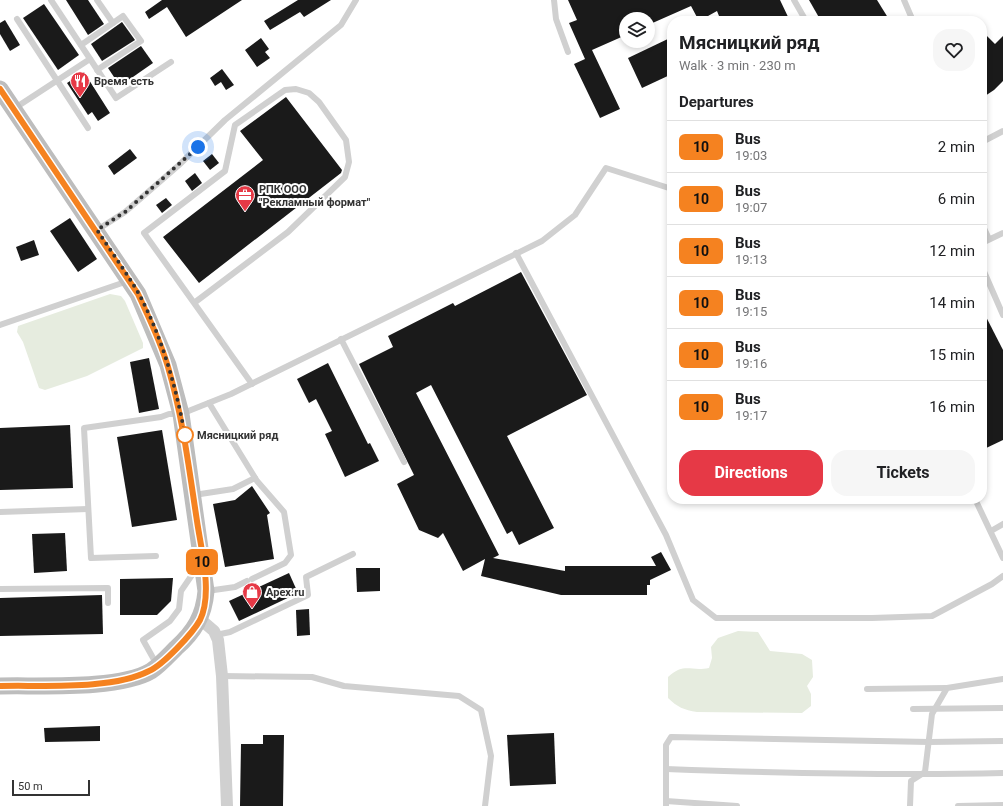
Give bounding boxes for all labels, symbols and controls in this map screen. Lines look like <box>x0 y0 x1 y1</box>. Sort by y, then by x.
map controls <box>619 12 655 48</box>
button: layers <box>619 12 655 48</box>
button: heart <box>933 29 975 71</box>
text: Мясницкий ряд <box>679 31 819 54</box>
text: Walk · 3 min · 230 m <box>679 58 796 73</box>
restaurant icon: Время есть <box>69 70 91 98</box>
place label: Время есть <box>94 75 154 88</box>
text: Departures <box>679 93 754 111</box>
text: Bus <box>735 130 761 148</box>
your location <box>188 137 208 157</box>
text: 2 min <box>938 138 975 156</box>
text: 10 <box>693 139 709 155</box>
text: 19:03 <box>735 148 767 163</box>
text: Bus <box>735 182 761 200</box>
place label: РПК ООО "Рекламный формат" <box>259 183 371 209</box>
office icon: РПК ООО "Рекламный формат" <box>234 184 256 212</box>
text: 6 min <box>938 190 975 208</box>
text: 10 <box>693 191 709 207</box>
text: 19:07 <box>735 200 767 215</box>
text: Bus <box>735 234 761 252</box>
text: 12 min <box>929 242 975 260</box>
text: 10 <box>693 243 709 259</box>
text: 19:13 <box>735 252 767 267</box>
text: Bus <box>735 286 761 304</box>
text: 14 min <box>929 294 975 312</box>
text: 10 <box>693 295 709 311</box>
text: 19:15 <box>735 304 767 319</box>
text: Bus <box>735 338 761 356</box>
text: 15 min <box>929 346 975 364</box>
text: 10 <box>693 347 709 363</box>
text: 19:16 <box>735 356 767 371</box>
text: Bus <box>735 390 761 408</box>
text: 16 min <box>929 398 975 416</box>
text: 10 <box>693 399 709 415</box>
text: 19:17 <box>735 408 767 423</box>
marker: Мясницкий ряд <box>176 426 194 444</box>
place label: Мясницкий ряд <box>197 429 278 442</box>
button: Directions <box>679 450 823 496</box>
button: Tickets <box>831 450 975 496</box>
line badge: 10 <box>184 549 220 575</box>
text: 10 <box>194 554 210 570</box>
shop icon: Apex.ru <box>241 581 263 609</box>
place label: Apex.ru <box>266 586 304 599</box>
scale bar <box>12 778 90 797</box>
text: 50 m <box>18 780 43 793</box>

